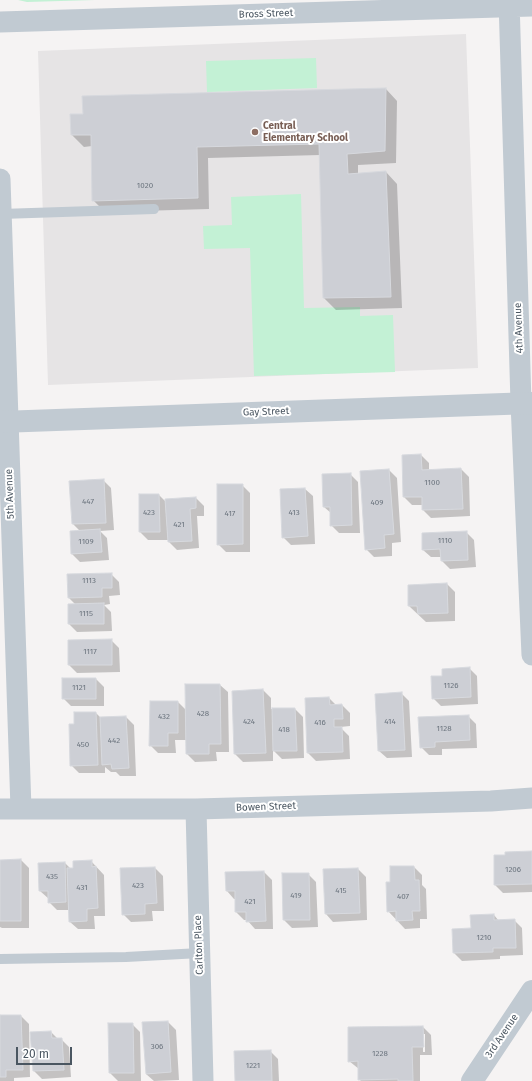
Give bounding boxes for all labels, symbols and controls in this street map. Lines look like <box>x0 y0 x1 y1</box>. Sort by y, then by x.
street label: Bross Street <box>239 7 293 21</box>
place label: Central Elementary School <box>263 120 348 144</box>
marker: Central Elementary School <box>250 127 260 137</box>
house number: 1020 <box>137 181 153 191</box>
street label: 4th Avenue <box>512 302 526 354</box>
street label: Gay Street <box>243 405 289 419</box>
street label: 5th Avenue <box>3 469 17 519</box>
house number: 1100 <box>424 478 440 488</box>
house number: 447 <box>82 497 94 507</box>
house number: 409 <box>371 498 383 508</box>
house number: 423 <box>143 508 155 518</box>
house number: 413 <box>288 508 300 518</box>
house number: 417 <box>225 509 235 519</box>
house number: 421 <box>173 520 185 530</box>
house number: 1110 <box>438 536 452 546</box>
house number: 1109 <box>78 537 94 547</box>
house number: 1113 <box>82 576 96 586</box>
house number: 1115 <box>79 609 93 619</box>
house number: 1117 <box>83 647 97 657</box>
house number: 1126 <box>443 681 459 691</box>
house number: 1121 <box>72 683 86 693</box>
house number: 428 <box>197 709 209 719</box>
house number: 432 <box>158 712 170 722</box>
house number: 424 <box>243 717 255 727</box>
house number: 414 <box>384 717 396 727</box>
house number: 416 <box>314 718 326 728</box>
house number: 1128 <box>436 724 452 734</box>
house number: 418 <box>278 725 290 735</box>
house number: 442 <box>108 736 120 746</box>
house number: 450 <box>77 740 89 750</box>
street label: Bowen Street <box>236 800 296 814</box>
house number: 1206 <box>505 865 521 875</box>
house number: 435 <box>46 872 58 882</box>
house number: 423 <box>132 881 144 891</box>
house number: 431 <box>76 883 88 893</box>
house number: 415 <box>335 886 347 896</box>
house number: 419 <box>290 891 302 901</box>
house number: 407 <box>397 892 409 902</box>
house number: 421 <box>244 897 256 907</box>
street label: Carlton Place <box>192 915 206 975</box>
house number: 1210 <box>476 933 492 943</box>
street label: 3rd Avenue <box>483 1012 521 1060</box>
scale bar <box>18 1039 74 1065</box>
house number: 306 <box>151 1042 163 1052</box>
text: 20 m <box>23 1047 49 1061</box>
house number: 1228 <box>372 1049 388 1059</box>
house number: 1221 <box>246 1061 260 1071</box>

